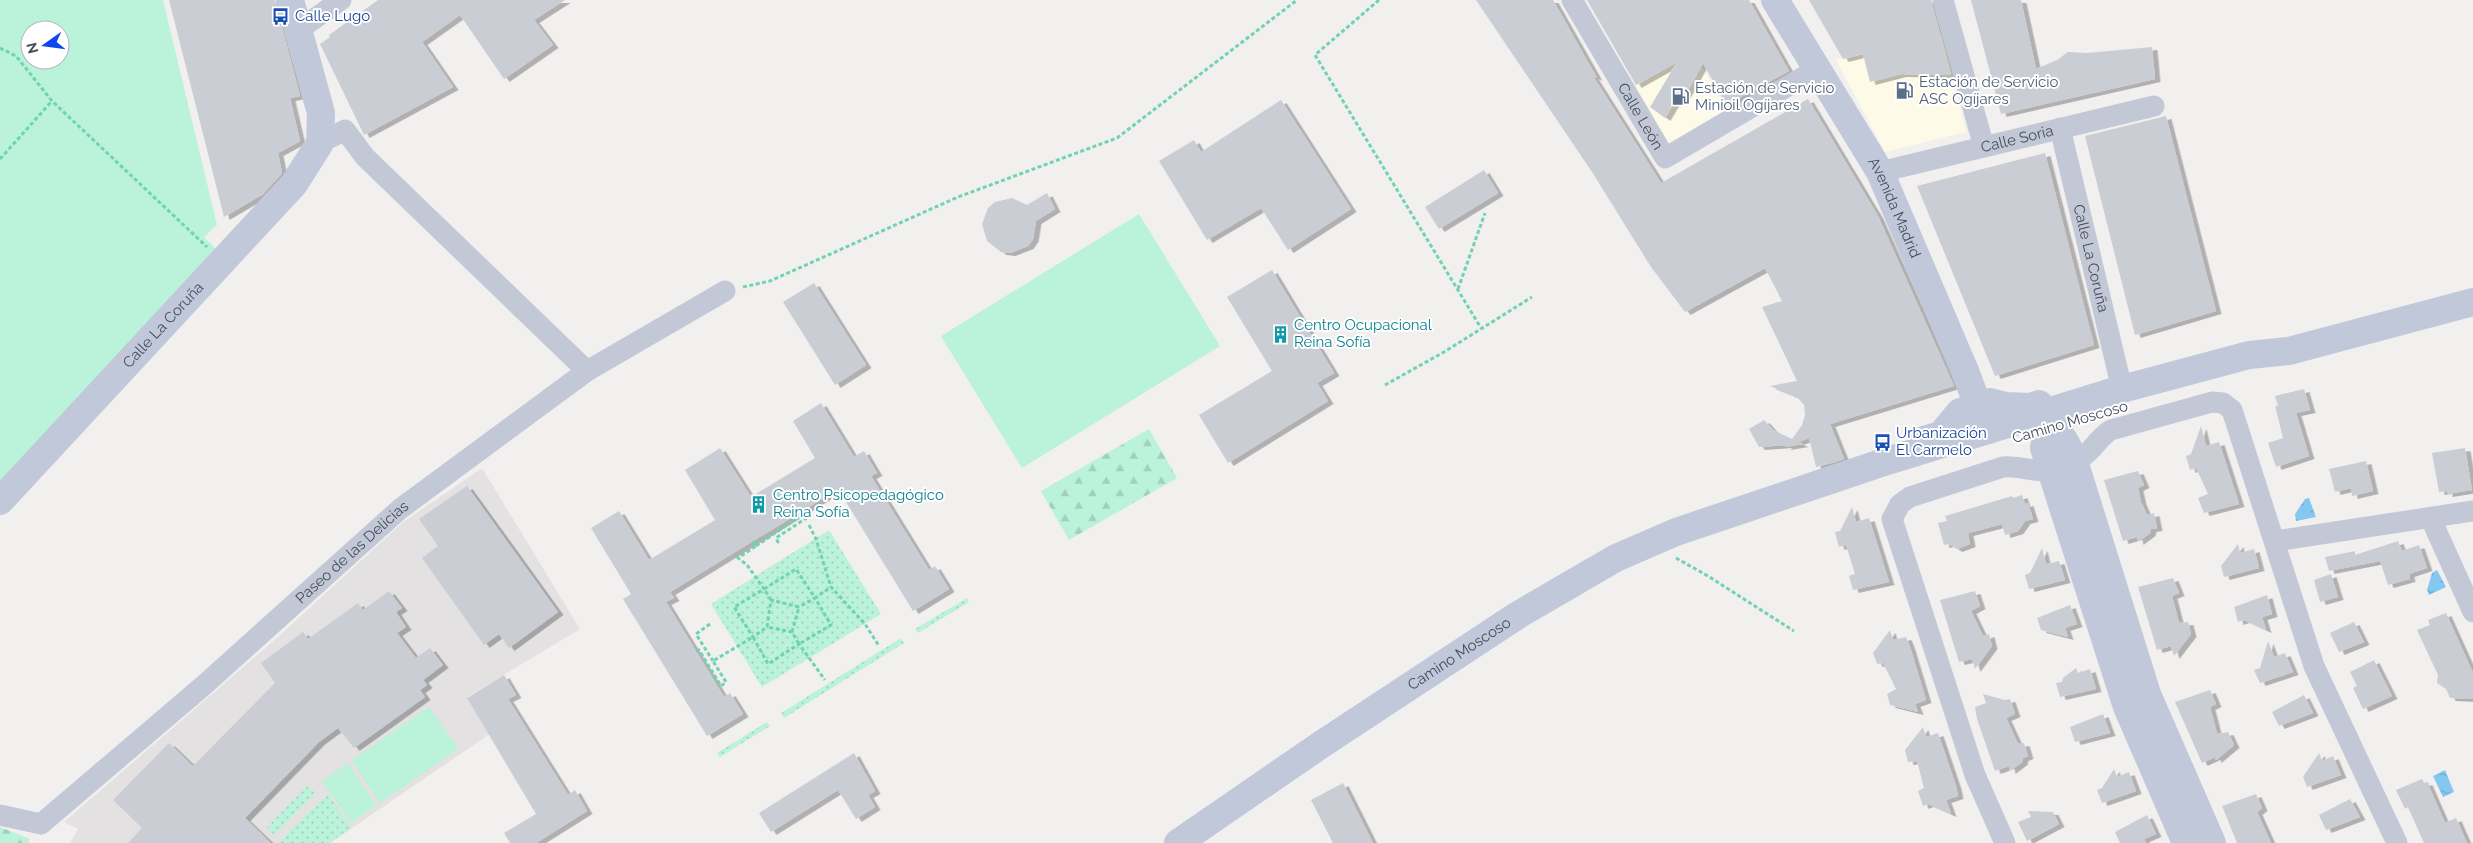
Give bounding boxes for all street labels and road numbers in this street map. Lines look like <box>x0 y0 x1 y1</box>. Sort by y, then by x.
street label: Calle León <box>1614 80 1667 153</box>
street label: Calle Soria <box>1979 122 2055 156</box>
street label: Avenida Madrid <box>1864 154 1925 261</box>
street label: Calle La Coruña <box>2069 203 2112 314</box>
street label: Calle La Coruña <box>119 278 207 372</box>
street label: Camino Moscoso <box>2010 397 2130 447</box>
street label: Paseo de las Delicias <box>292 497 412 608</box>
street label: Camino Moscoso <box>1404 613 1514 694</box>

